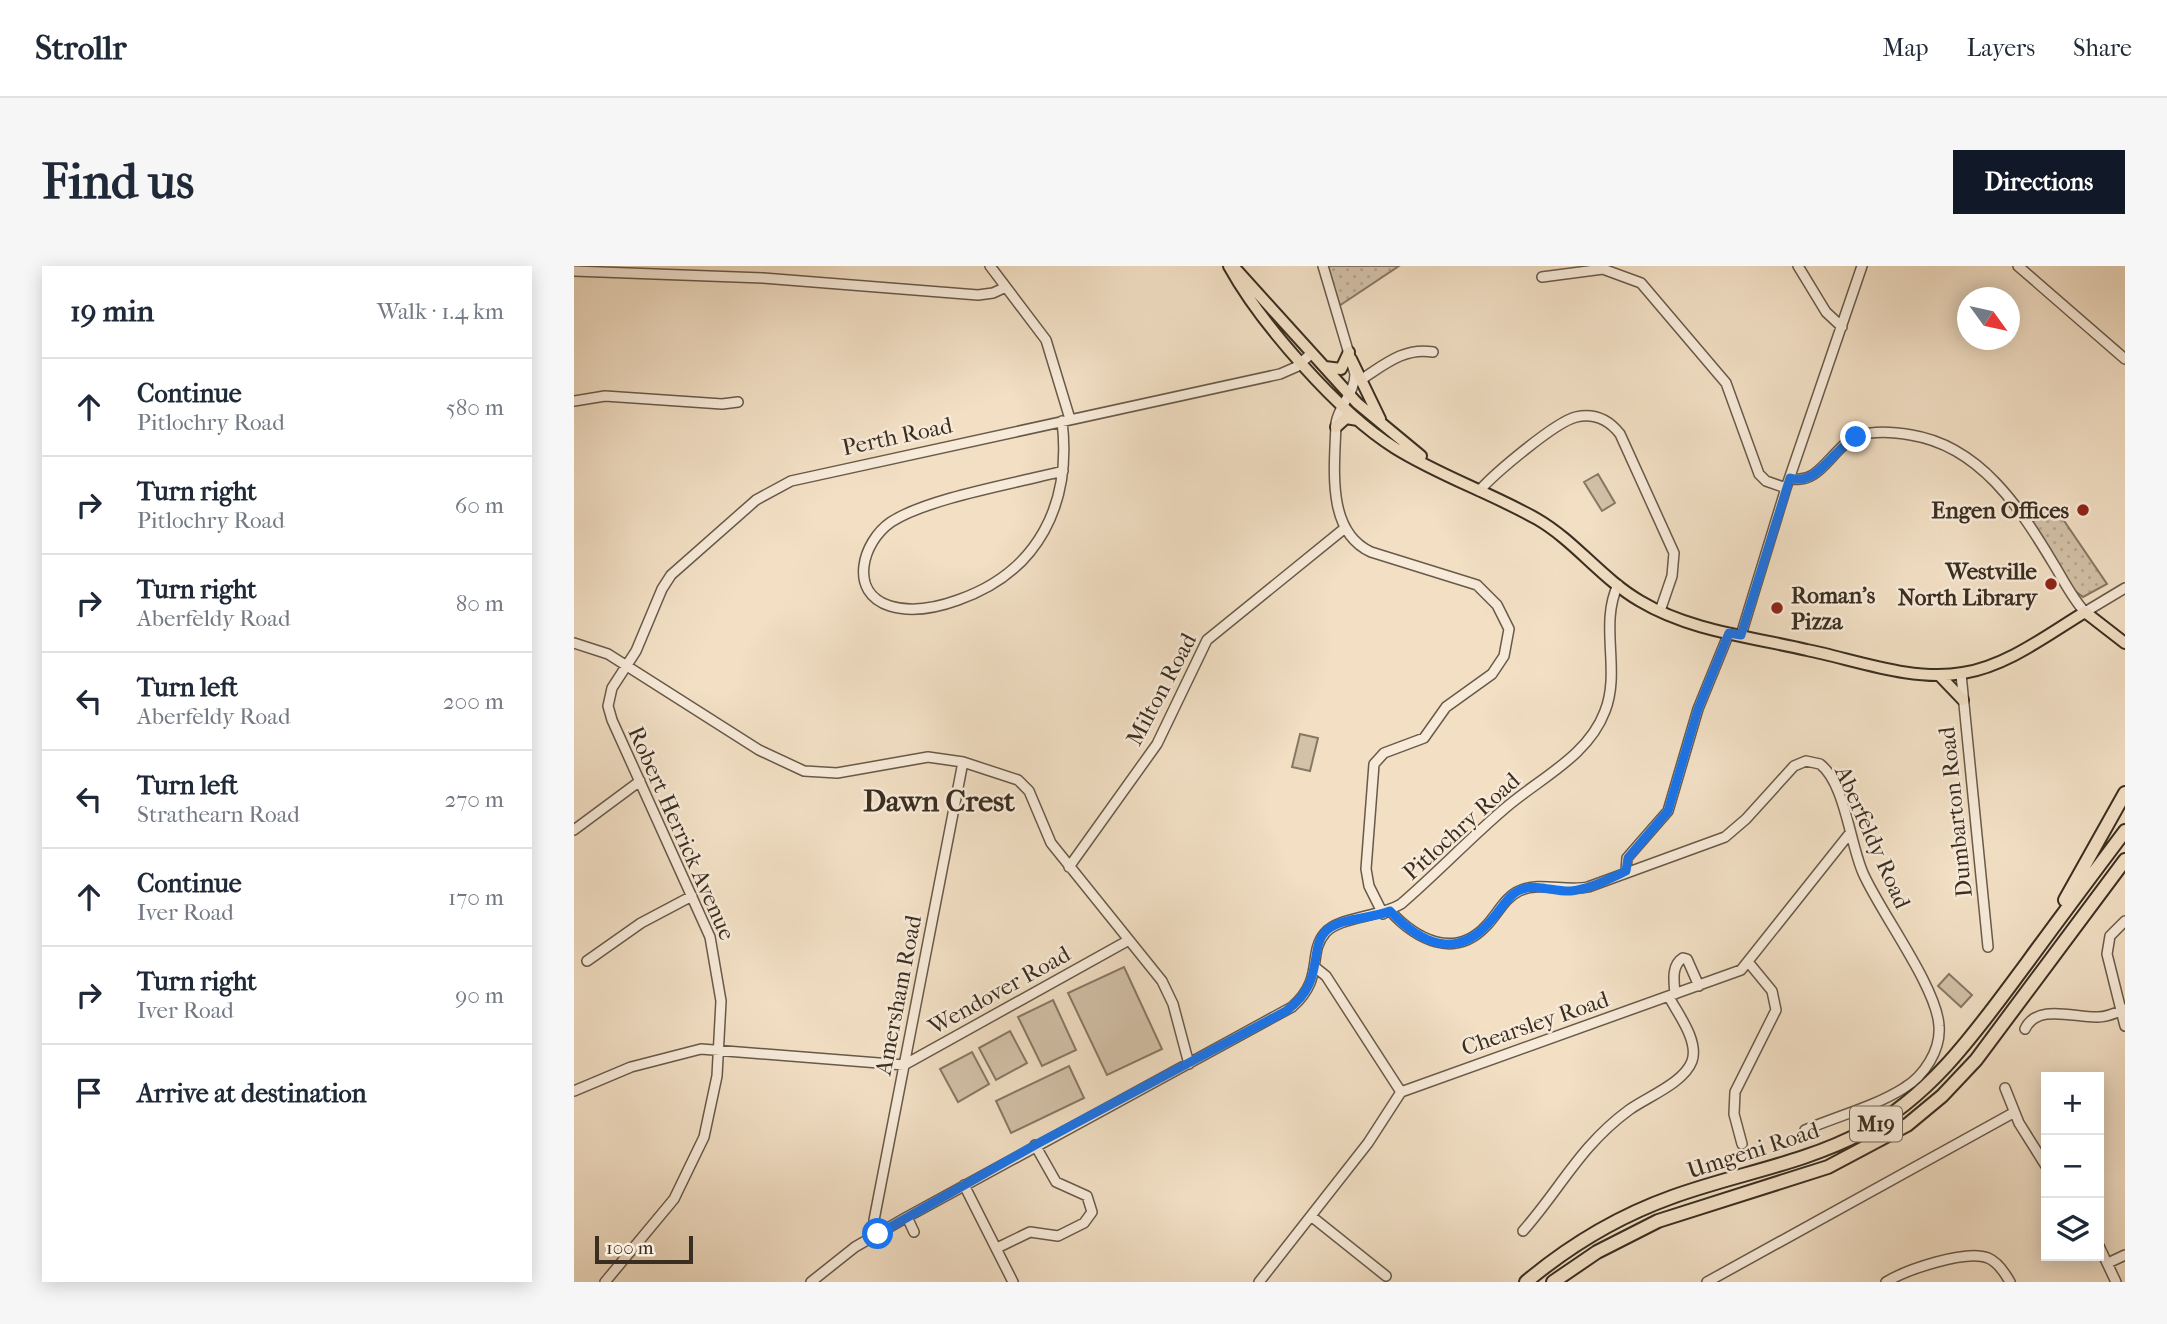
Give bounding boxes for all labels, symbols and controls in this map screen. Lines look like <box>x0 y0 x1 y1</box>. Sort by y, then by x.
text: Strollr <box>35 29 126 68</box>
text: Map <box>1883 34 1929 62</box>
text: Layers <box>1967 34 2035 62</box>
text: Share <box>2073 34 2132 62</box>
button: Directions <box>1953 150 2125 214</box>
text: Find us <box>42 153 194 211</box>
north arrow <box>1957 287 2020 350</box>
text: 19 min <box>70 294 154 329</box>
text: Walk · 1.4 km <box>377 298 504 325</box>
text: Continue <box>137 378 242 409</box>
icon: ahead <box>70 388 108 426</box>
text: 580 m <box>446 394 504 421</box>
text: Pitlochry Road <box>137 409 285 436</box>
street label: Perth Road <box>840 412 955 461</box>
route end <box>1840 421 1871 452</box>
text: Turn right <box>137 476 257 507</box>
icon: right <box>70 486 108 524</box>
text: 60 m <box>455 492 504 519</box>
place label: Engen Offices <box>1931 497 2070 524</box>
marker: Engen Offices <box>2075 502 2091 518</box>
text: Pitlochry Road <box>137 507 285 534</box>
place label: Westville North Library <box>1898 558 2039 611</box>
text: Turn right <box>137 574 257 605</box>
marker: Westville North Library <box>2043 576 2059 592</box>
place label: Roman's Pizza <box>1791 582 1876 635</box>
icon: right <box>70 584 108 622</box>
text: 80 m <box>456 590 504 617</box>
marker: Roman's Pizza <box>1769 600 1785 616</box>
text: Aberfeldy Road <box>137 605 290 632</box>
street label: Milton Road <box>1121 628 1203 750</box>
text: Turn left <box>137 672 238 703</box>
icon: left <box>70 682 108 720</box>
text: 200 m <box>443 688 504 715</box>
text: Aberfeldy Road <box>137 703 290 730</box>
street label: Robert Herrick Avenue <box>622 722 741 944</box>
street label: Dumbarton Road <box>1933 725 1978 899</box>
street label: Aberfeldy Road <box>1829 761 1916 913</box>
street label: Pitlochry Road <box>1397 767 1526 886</box>
text: Turn left <box>137 770 238 801</box>
icon: left <box>70 780 108 818</box>
district label: Dawn Crest <box>863 784 1015 819</box>
text: 270 m <box>444 786 504 813</box>
text: Strathearn Road <box>137 801 300 828</box>
text: Continue <box>137 868 242 899</box>
icon: ahead <box>70 878 108 916</box>
text: 170 m <box>448 884 504 911</box>
text: Iver Road <box>137 899 234 926</box>
street label: Amersham Road <box>870 912 927 1078</box>
street label: Wendover Road <box>923 940 1075 1041</box>
text: Turn right <box>137 966 257 997</box>
icon: right <box>70 976 108 1014</box>
text: 90 m <box>455 982 504 1009</box>
street label: Chearsley Road <box>1458 985 1613 1061</box>
text: Iver Road <box>137 997 234 1024</box>
map controls <box>2041 1072 2104 1261</box>
button: + <box>2041 1072 2104 1135</box>
icon: arrive <box>70 1074 108 1112</box>
text: Arrive at destination <box>137 1078 367 1109</box>
road number: M19 <box>1850 1106 1902 1142</box>
street label: Umgeni Road <box>1684 1116 1823 1184</box>
button: − <box>2041 1135 2104 1198</box>
button: layers <box>2041 1198 2104 1261</box>
route start <box>862 1218 893 1249</box>
scale bar <box>595 1233 693 1265</box>
text: 100 m <box>606 1237 654 1259</box>

